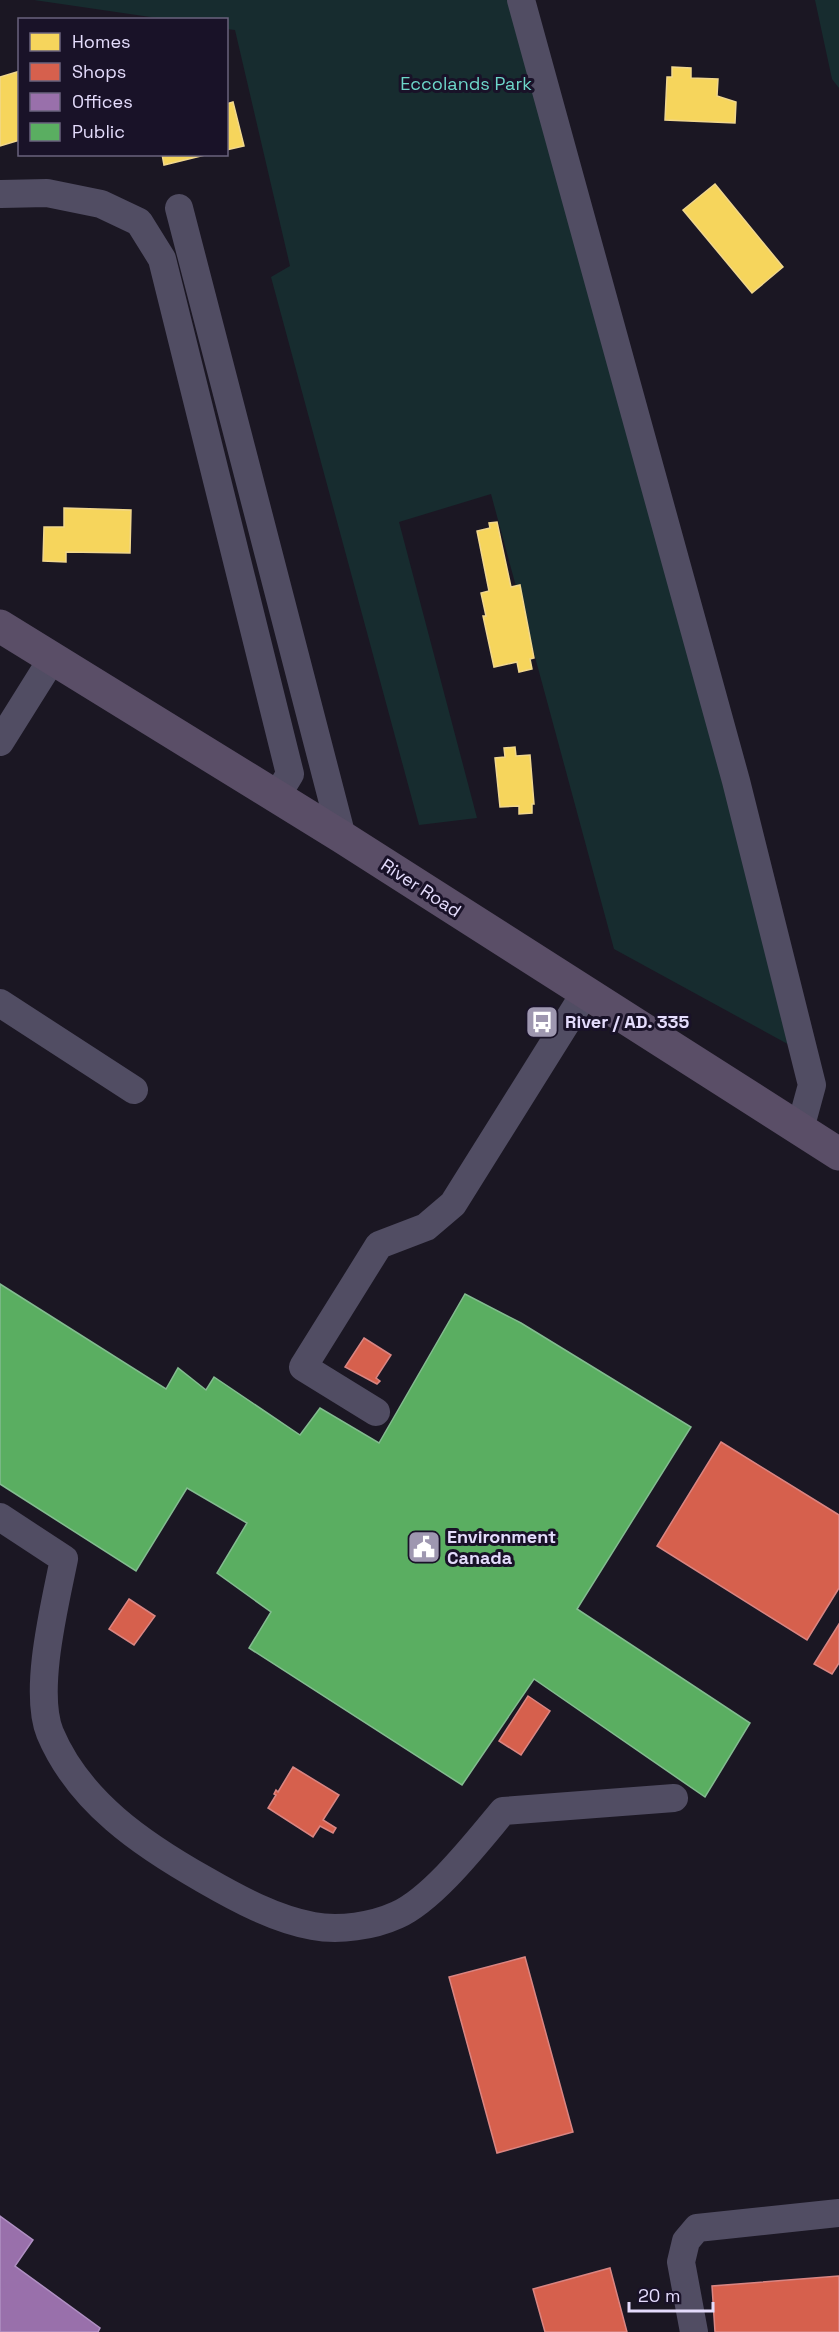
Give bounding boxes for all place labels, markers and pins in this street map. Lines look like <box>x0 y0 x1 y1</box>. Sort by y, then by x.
bus stop icon: River / AD. 335 <box>524 1004 560 1040</box>
place label: River / AD. 335 <box>565 1010 690 1033</box>
place label: Environment Canada <box>447 1525 556 1569</box>
public building icon: Environment Canada <box>406 1529 442 1565</box>

